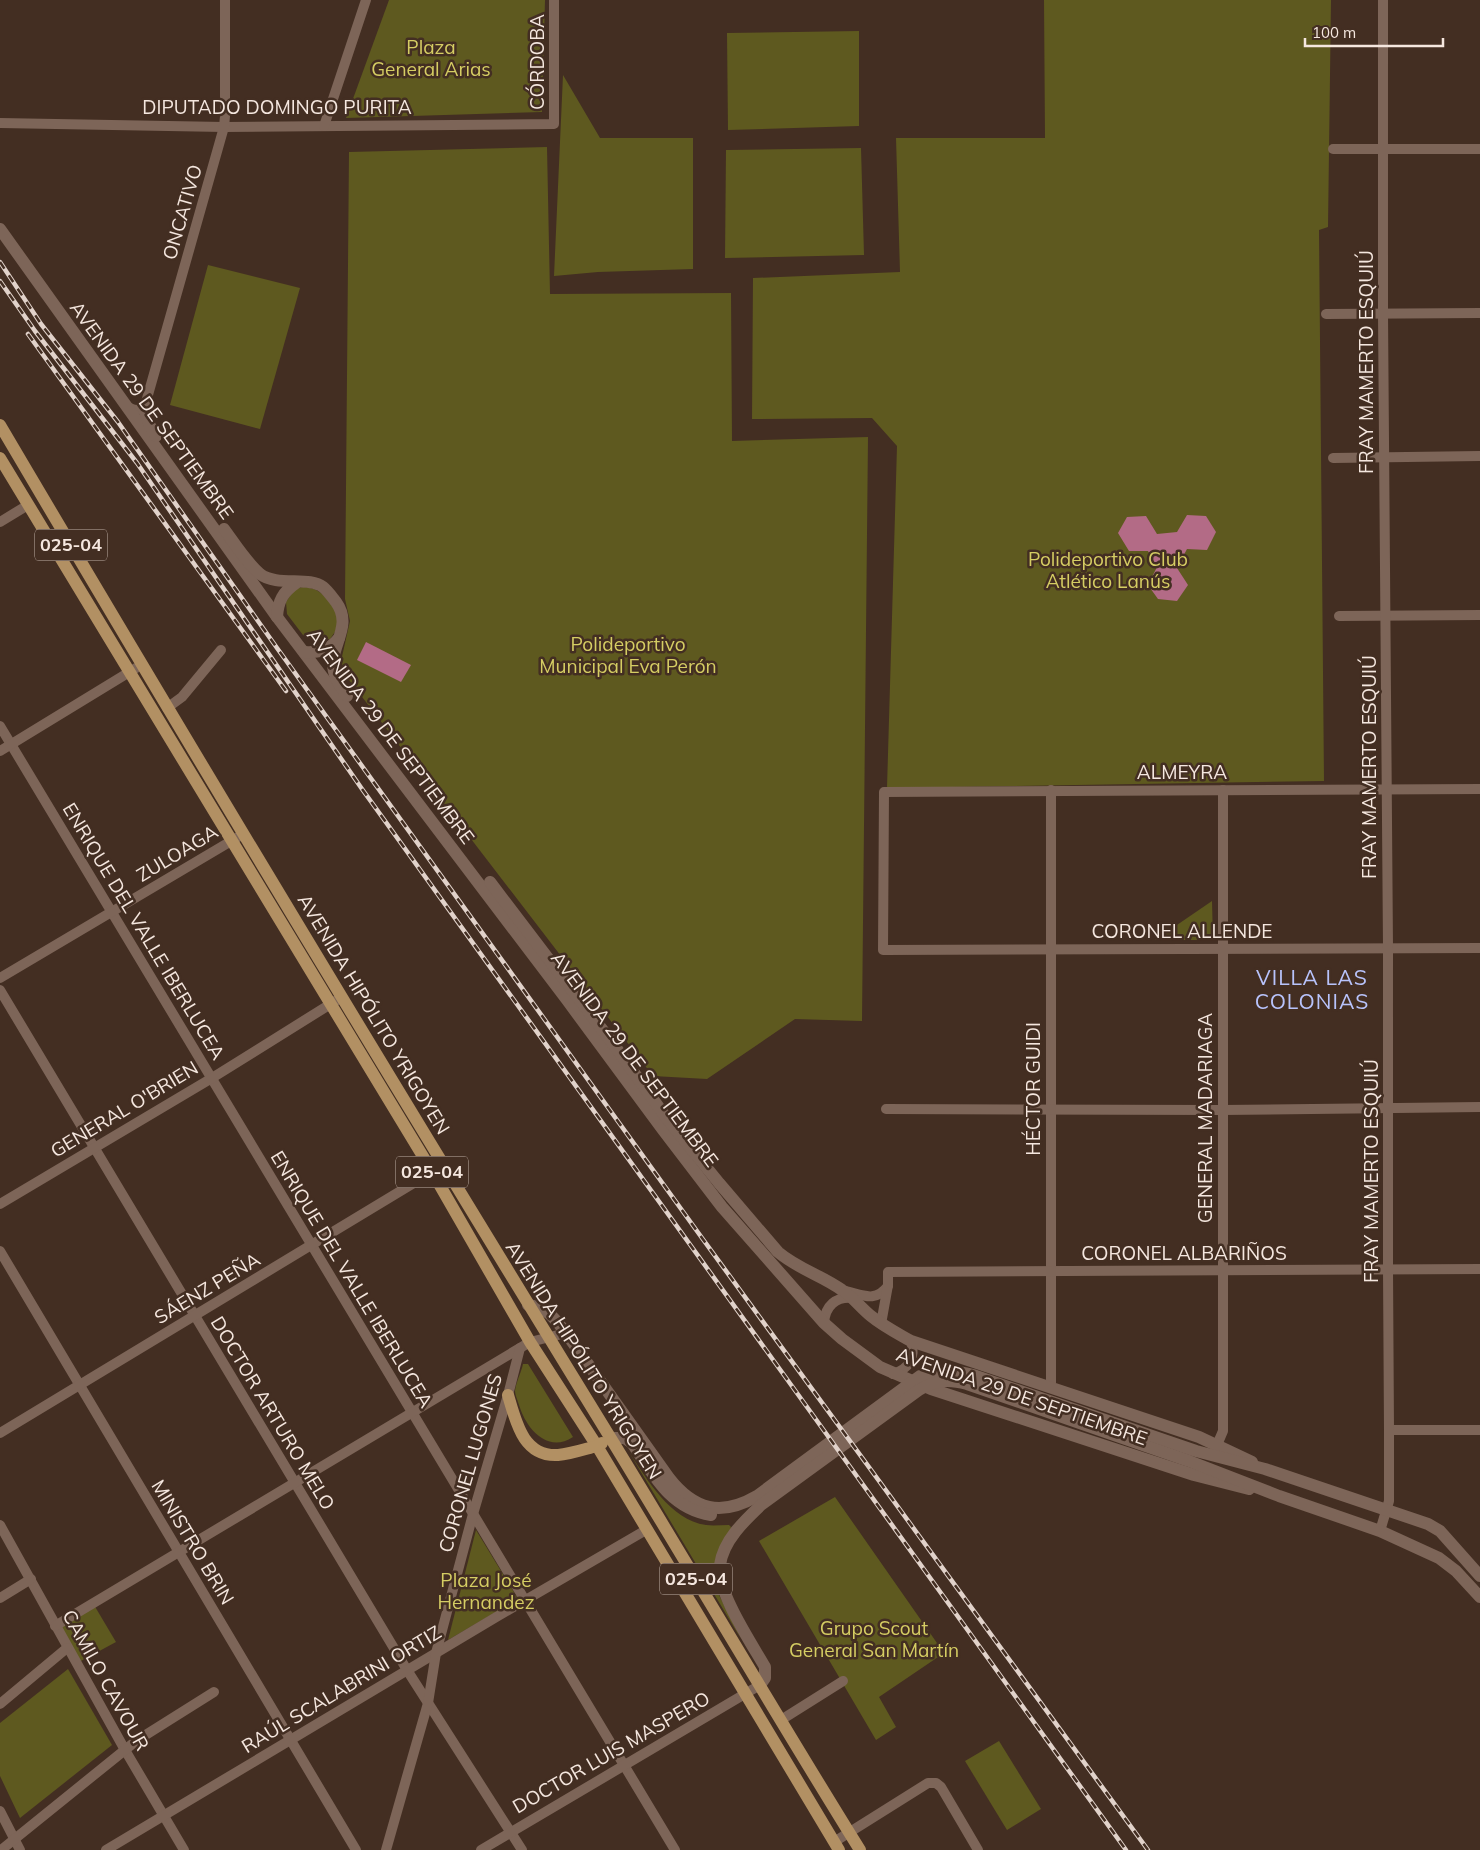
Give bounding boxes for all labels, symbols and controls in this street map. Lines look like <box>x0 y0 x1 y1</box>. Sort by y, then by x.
street label: CÓRDOBA <box>525 14 549 110</box>
scale bar <box>1305 15 1442 47</box>
text: 100 m <box>1312 23 1356 42</box>
park label: Plaza General Arias <box>371 35 491 81</box>
street label: DIPUTADO DOMINGO PURITA <box>142 95 412 119</box>
street label: ONCATIVO <box>157 162 207 262</box>
street label: FRAY MAMERTO ESQUIÚ <box>1354 250 1378 474</box>
street label: AVENIDA 29 DE SEPTIEMBRE <box>65 296 239 524</box>
road number: 025-04 <box>35 530 107 560</box>
park label: Polideportivo Club Atlético Lanús <box>1028 547 1188 593</box>
street label: AVENIDA 29 DE SEPTIEMBRE <box>302 624 480 848</box>
park label: Polideportivo Municipal Eva Perón <box>539 632 717 678</box>
street label: FRAY MAMERTO ESQUIÚ <box>1357 655 1381 879</box>
street label: ALMEYRA <box>1137 760 1227 784</box>
street label: ENRIQUE DEL VALLE IBERLUCEA <box>58 798 230 1064</box>
street label: ZULOAGA <box>132 819 222 887</box>
street label: AVENIDA HIPÓLITO YRIGOYEN <box>293 890 455 1138</box>
street label: CORONEL ALLENDE <box>1091 919 1273 943</box>
street label: AVENIDA 29 DE SEPTIEMBRE <box>546 947 724 1171</box>
district label: VILLA LAS COLONIAS <box>1255 964 1369 1014</box>
street label: GENERAL MADARIAGA <box>1193 1013 1217 1223</box>
street label: HÉCTOR GUIDI <box>1021 1022 1045 1156</box>
street label: GENERAL O'BRIEN <box>46 1055 202 1163</box>
street label: FRAY MAMERTO ESQUIÚ <box>1359 1059 1383 1283</box>
street label: ENRIQUE DEL VALLE IBERLUCEA <box>266 1146 438 1412</box>
road number: 025-04 <box>396 1156 468 1188</box>
street label: AVENIDA HIPÓLITO YRIGOYEN <box>501 1237 667 1483</box>
street label: CORONEL ALBARIÑOS <box>1081 1241 1287 1265</box>
street label: SÁENZ PEÑA <box>150 1247 264 1329</box>
street label: DOCTOR ARTURO MELO <box>206 1312 340 1514</box>
street label: AVENIDA 29 DE SEPTIEMBRE <box>893 1342 1151 1450</box>
street label: CORONEL LUGONES <box>433 1371 507 1555</box>
street label: MINISTRO BRIN <box>146 1475 240 1609</box>
road number: 025-04 <box>660 1564 732 1595</box>
park label: Plaza José Hernandez <box>437 1568 535 1614</box>
street label: CAMILO CAVOUR <box>57 1605 155 1755</box>
park label: Grupo Scout General San Martín <box>789 1616 959 1662</box>
street label: RAÚL SCALABRINI ORTIZ <box>237 1620 445 1758</box>
street label: DOCTOR LUIS MASPERO <box>508 1686 714 1818</box>

